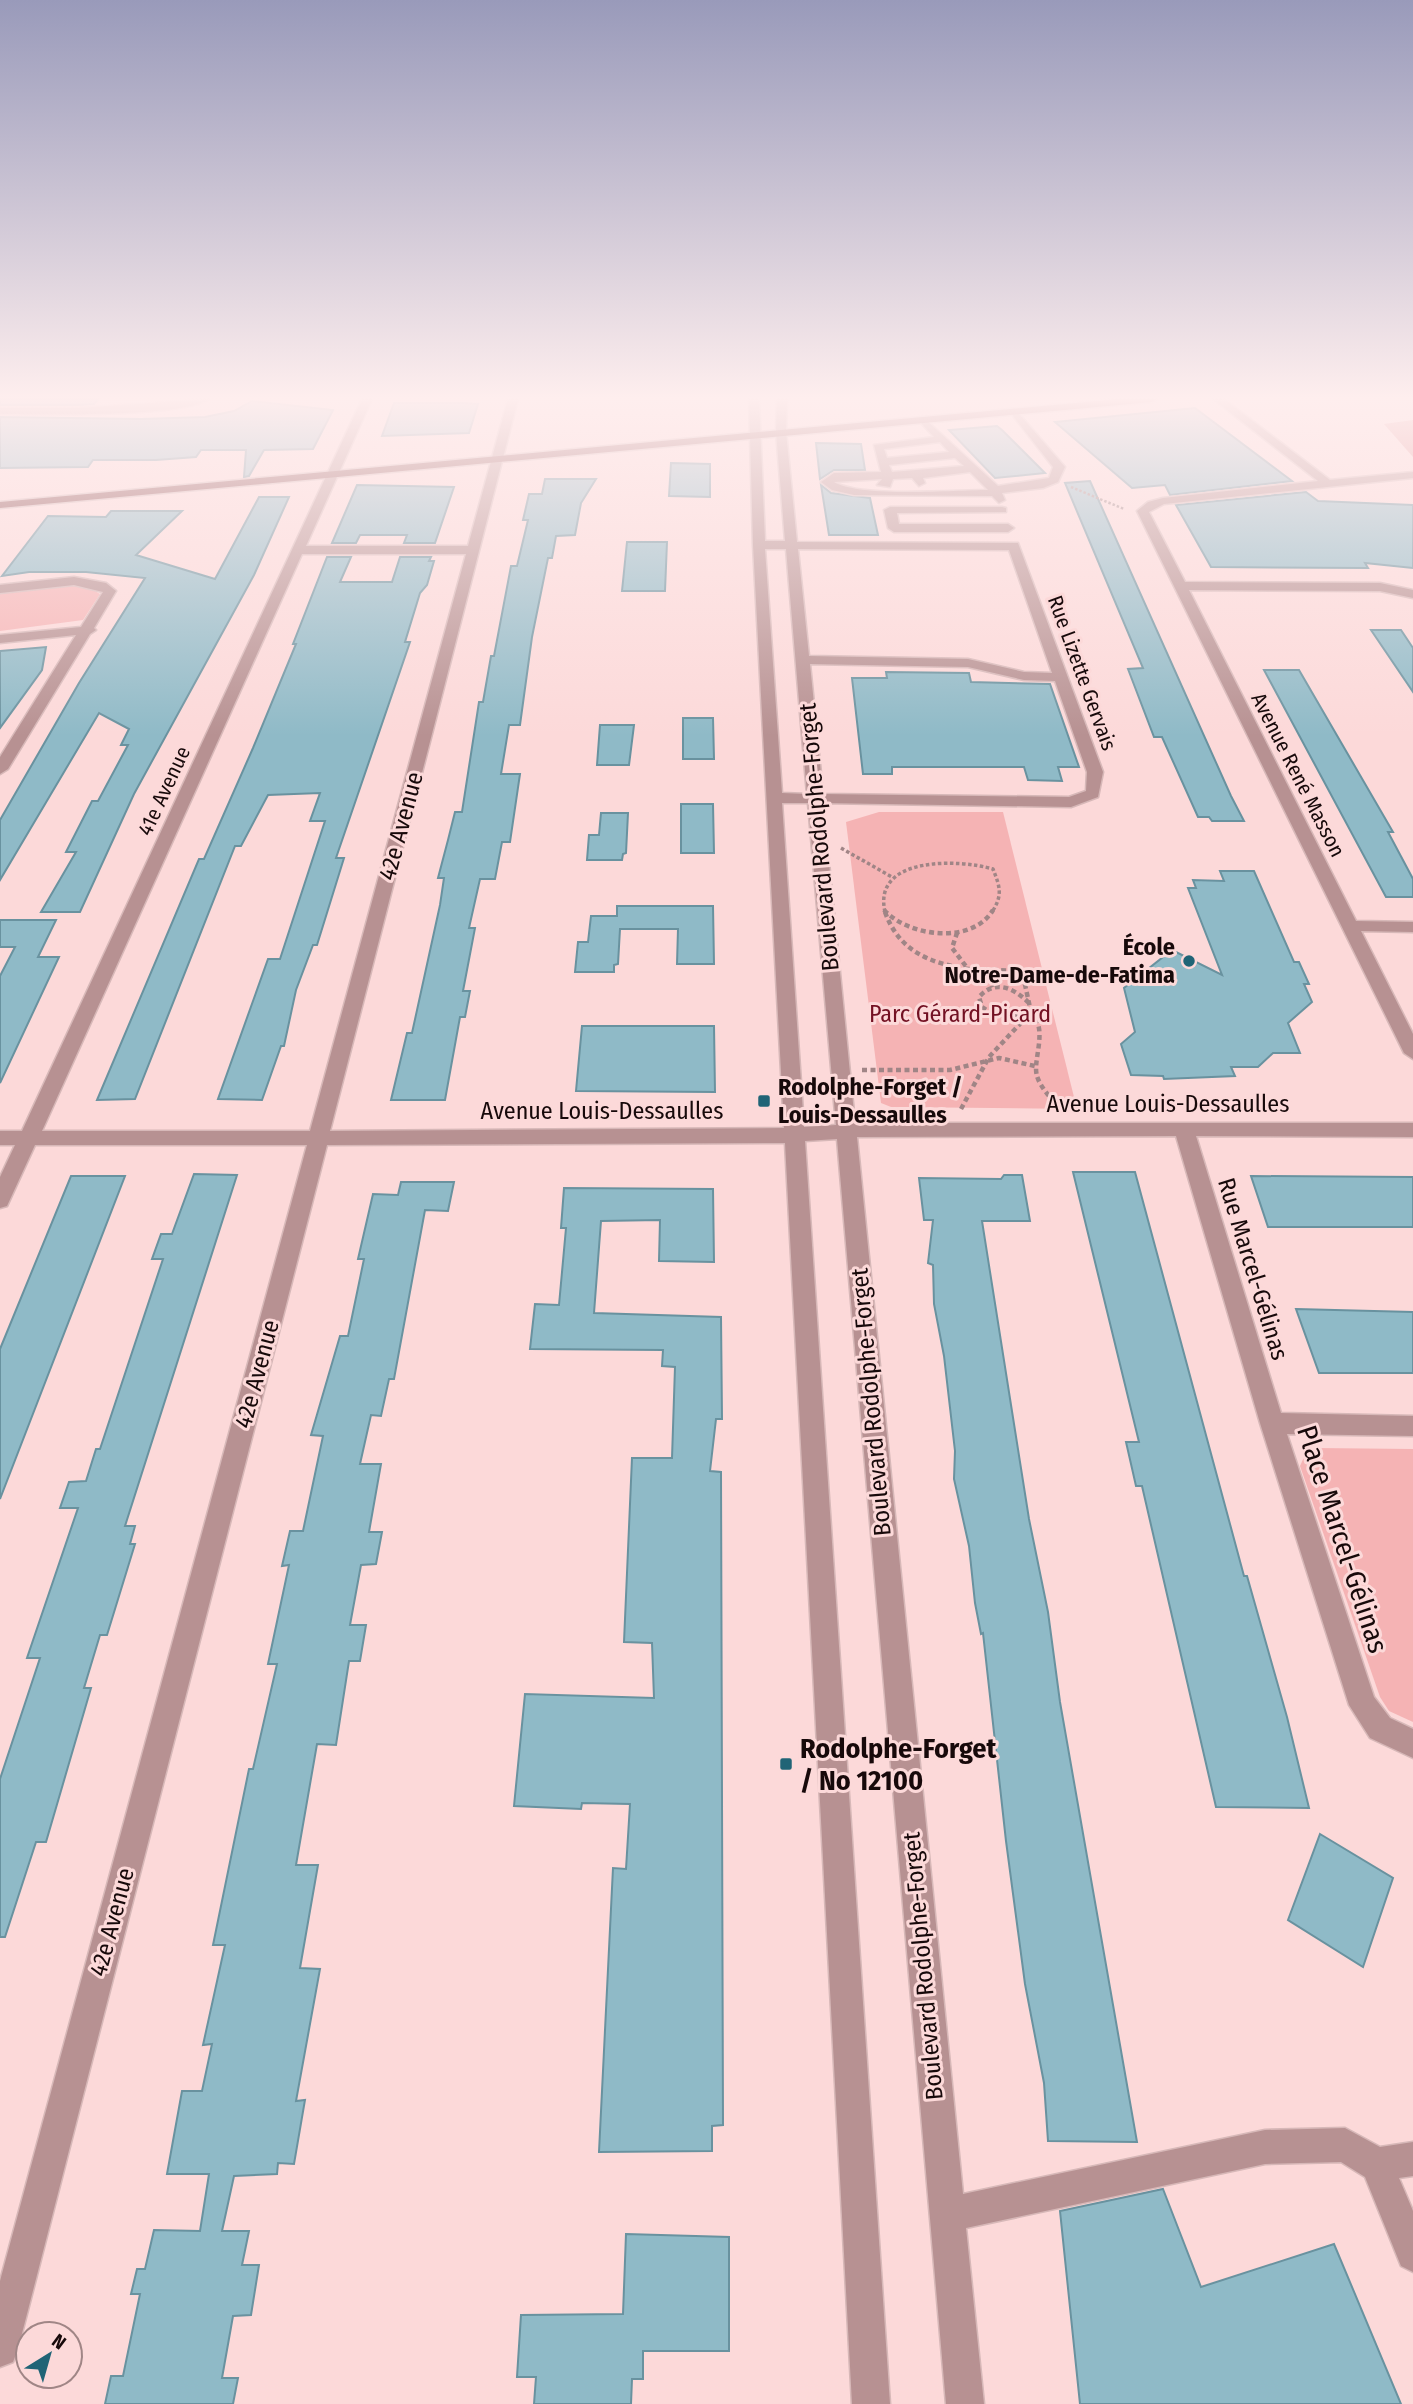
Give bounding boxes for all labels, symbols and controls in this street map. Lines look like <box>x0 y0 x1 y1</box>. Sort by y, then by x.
street label: Rue Lizette Gervais <box>1042 592 1122 754</box>
street label: Avenue René Masson <box>1245 689 1351 861</box>
street label: Boulevard Rodolphe-Forget <box>793 702 845 972</box>
street label: 41e Avenue <box>132 742 196 840</box>
street label: 42e Avenue <box>373 769 429 883</box>
place label: École Notre-Dame-de-Fatima <box>944 932 1175 989</box>
marker: École Notre-Dame-de-Fatima <box>1181 953 1197 969</box>
park label: Parc Gérard-Picard <box>869 1000 1051 1028</box>
place label: Rodolphe-Forget / Louis-Dessaulles <box>778 1073 963 1129</box>
street label: Avenue Louis-Dessaulles <box>1047 1090 1289 1118</box>
marker: Rodolphe-Forget / Louis-Dessaulles <box>756 1093 772 1109</box>
street label: Avenue Louis-Dessaulles <box>481 1097 723 1125</box>
street label: Rue Marcel-Gélinas <box>1212 1175 1294 1363</box>
street label: Boulevard Rodolphe-Forget <box>845 1267 897 1537</box>
street label: 42e Avenue <box>229 1317 285 1431</box>
street label: Place Marcel-Gélinas <box>1290 1421 1395 1657</box>
place label: Rodolphe-Forget / No 12100 <box>800 1732 997 1797</box>
marker: Rodolphe-Forget / No 12100 <box>778 1756 794 1772</box>
street label: Boulevard Rodolphe-Forget <box>897 1831 949 2101</box>
street label: 42e Avenue <box>84 1865 140 1979</box>
north arrow <box>14 2320 84 2390</box>
text: N <box>47 2329 70 2354</box>

